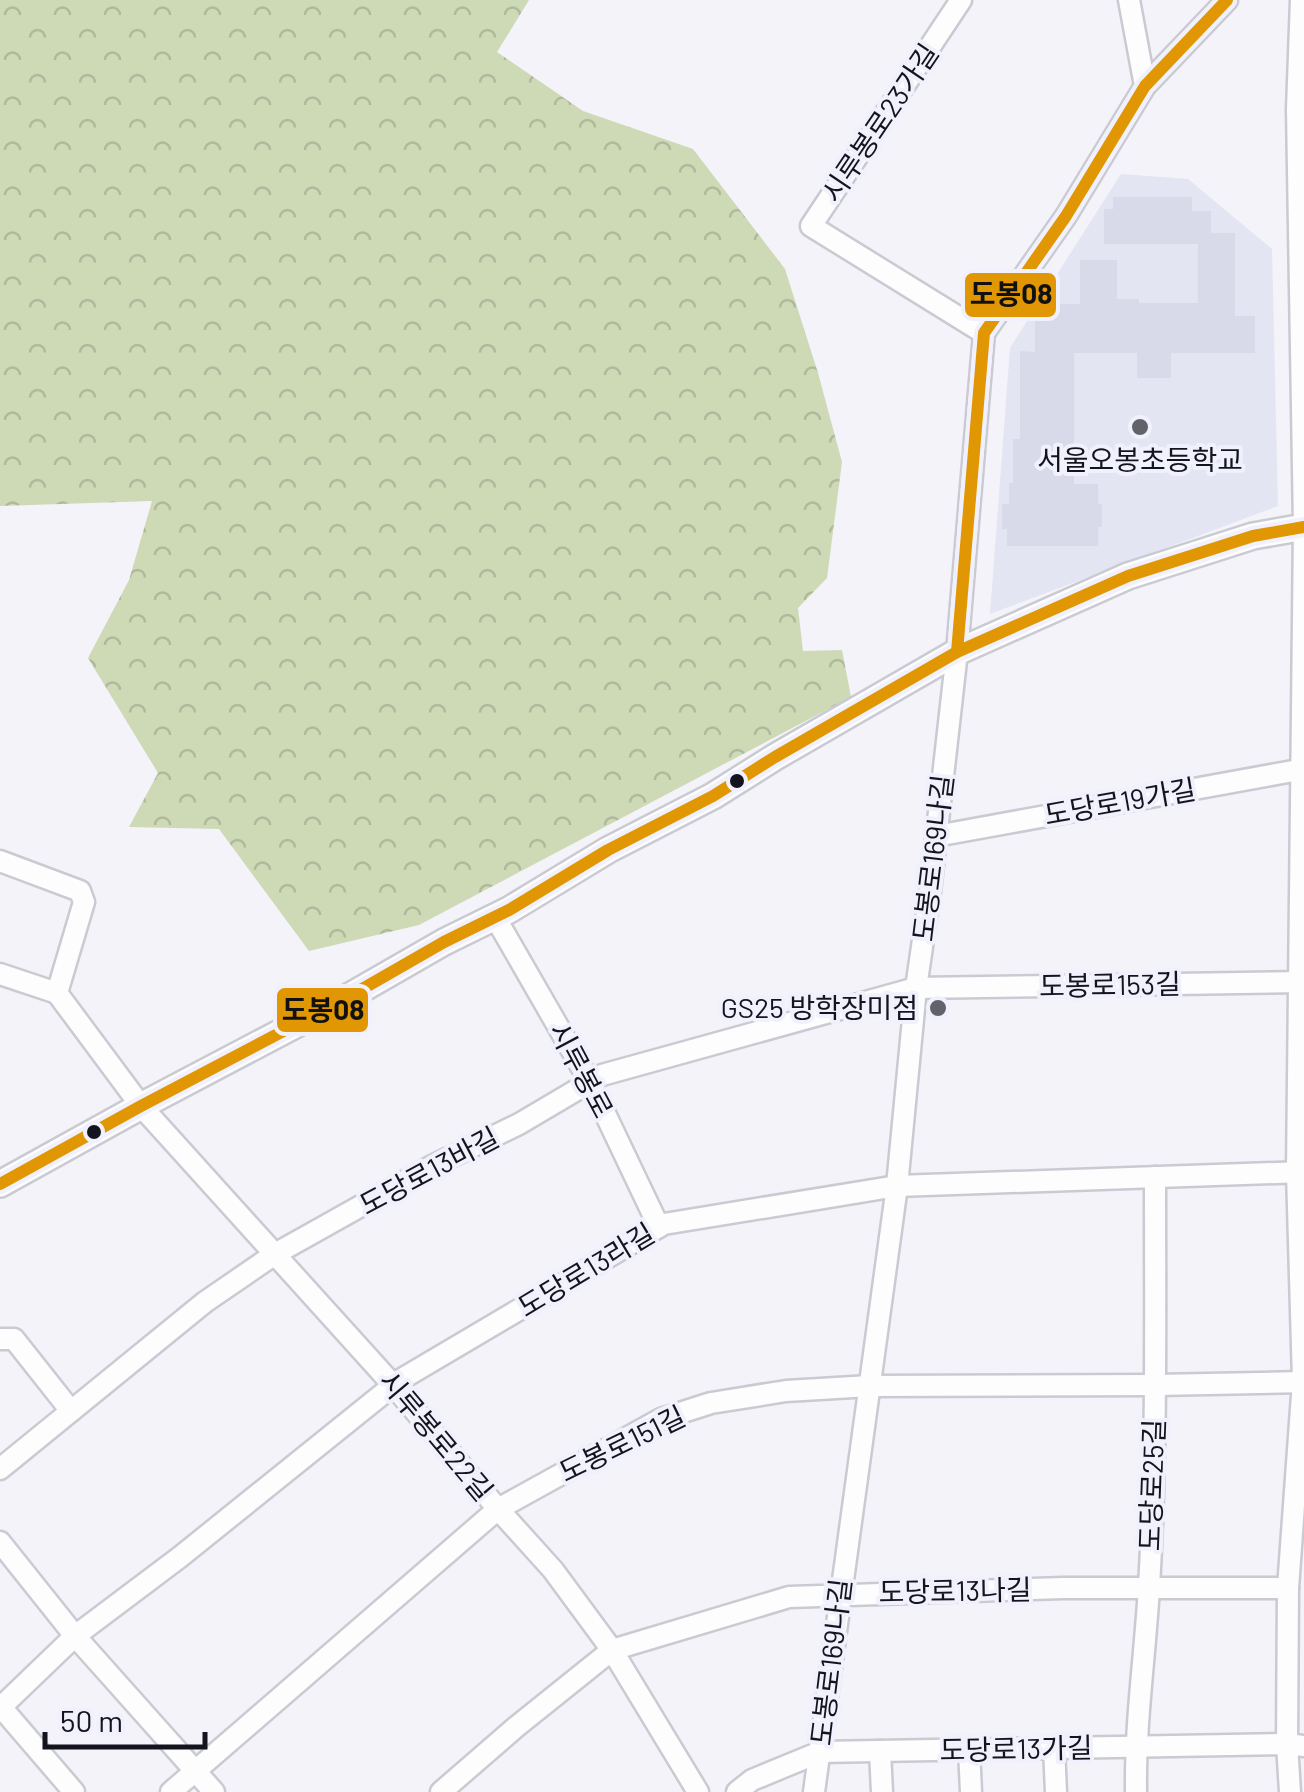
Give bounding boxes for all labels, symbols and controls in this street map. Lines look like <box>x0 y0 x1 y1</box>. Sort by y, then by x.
street label: 시루봉로23가길 <box>814 37 945 208</box>
line badge: 도봉08 <box>963 271 1058 319</box>
text: 도봉08 <box>970 276 1052 310</box>
marker: 서울오봉초등학교 <box>1129 416 1151 438</box>
place label: 서울오봉초등학교 <box>1037 442 1243 476</box>
unlabelled marker <box>727 771 747 791</box>
street label: 도당로19가길 <box>1041 771 1198 831</box>
street label: 도봉로169나길 <box>905 773 959 943</box>
street label: 도봉로153길 <box>1039 966 1181 1002</box>
line badge: 도봉08 <box>275 986 370 1034</box>
place label: GS25 방학장미점 <box>721 990 918 1024</box>
text: 도봉08 <box>282 992 364 1026</box>
marker: GS25 방학장미점 <box>927 997 949 1019</box>
street label: 시루봉로 <box>543 1016 621 1123</box>
street label: 도당로13바길 <box>353 1119 504 1221</box>
unlabelled marker <box>84 1122 104 1142</box>
street label: 도당로13라길 <box>511 1215 660 1323</box>
street label: 시루봉로22길 <box>373 1364 501 1507</box>
street label: 도봉로151길 <box>553 1398 690 1488</box>
street label: 도당로25길 <box>1132 1418 1170 1552</box>
street label: 도당로13나길 <box>878 1572 1032 1608</box>
street label: 도봉로169나길 <box>803 1577 857 1747</box>
scale bar <box>45 1687 205 1749</box>
text: 50 m <box>60 1702 123 1738</box>
street label: 도당로13가길 <box>939 1730 1093 1766</box>

